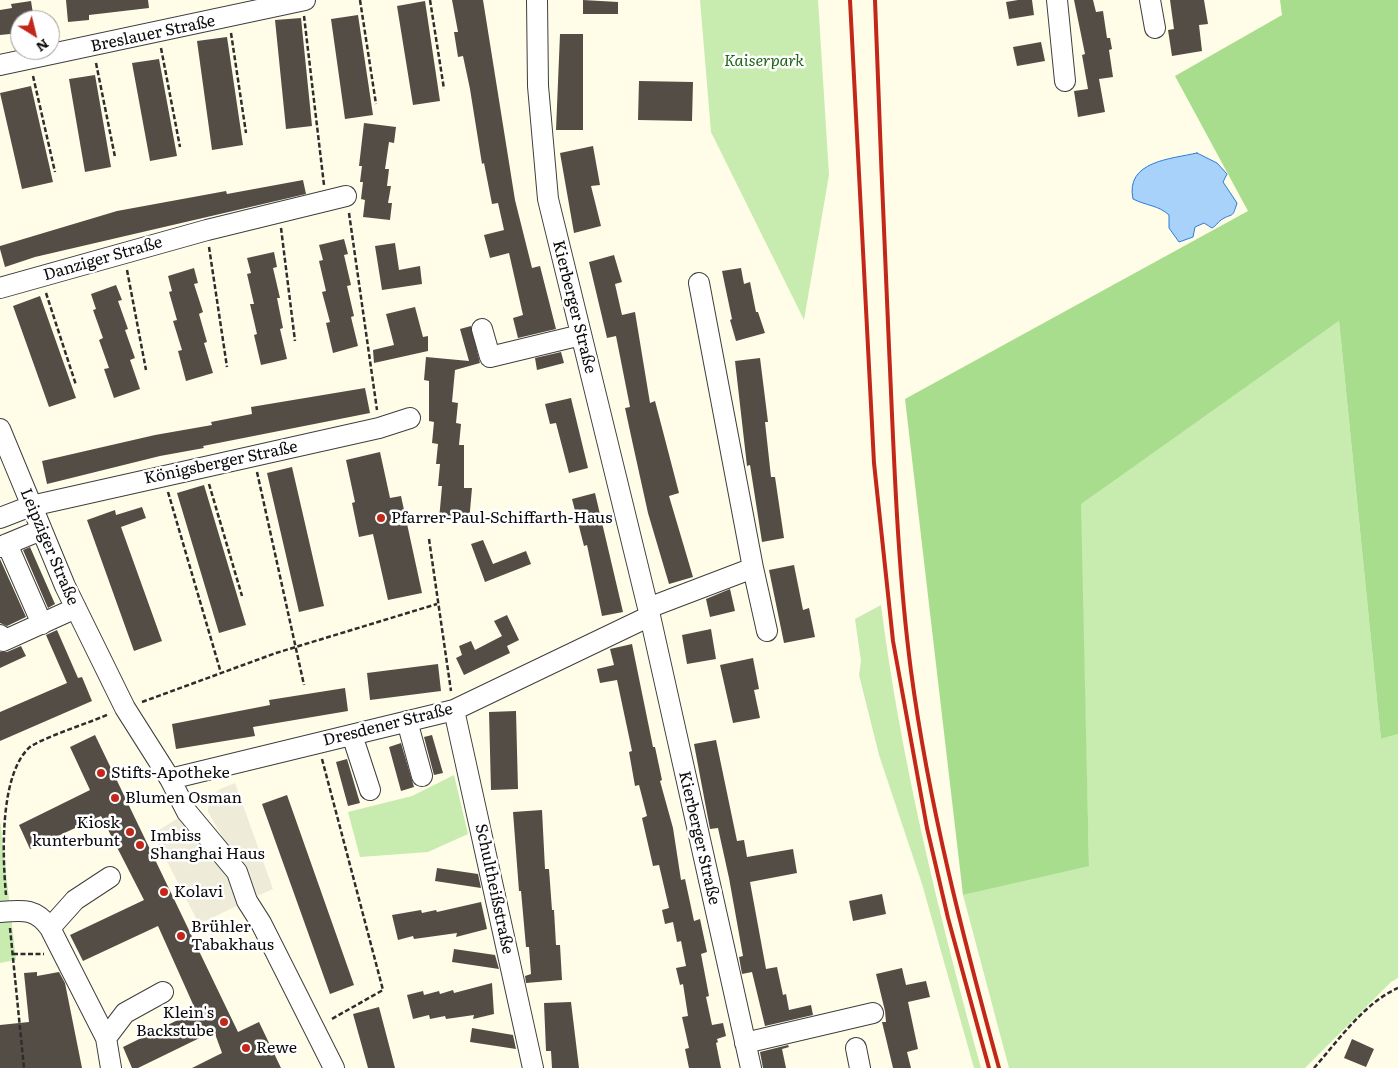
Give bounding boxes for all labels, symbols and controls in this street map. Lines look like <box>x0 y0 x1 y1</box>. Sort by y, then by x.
north arrow <box>10 10 60 60</box>
street label: Breslauer Straße <box>89 11 217 57</box>
text: N <box>33 35 54 58</box>
park label: Kaiserpark <box>724 51 804 71</box>
street label: Danziger Straße <box>41 233 165 285</box>
street label: Kierberger Straße <box>548 238 600 376</box>
street label: Königsberger Straße <box>143 437 299 489</box>
street label: Leipziger Straße <box>16 486 82 608</box>
place label: Pfarrer-Paul-Schiffarth-Haus <box>391 508 612 528</box>
marker: Pfarrer-Paul-Schiffarth-Haus <box>375 512 387 524</box>
street label: Dresdener Straße <box>321 700 455 750</box>
place label: Stifts-Apotheke <box>111 763 230 783</box>
marker: Stifts-Apotheke <box>95 767 107 779</box>
street label: Kierberger Straße <box>674 769 724 907</box>
place label: Blumen Osman <box>125 788 242 808</box>
marker: Blumen Osman <box>109 792 121 804</box>
place label: Kiosk kunterbunt <box>32 813 120 851</box>
street label: Schultheißstraße <box>471 822 517 956</box>
marker: Kiosk kunterbunt <box>124 826 136 838</box>
place label: Imbiss Shanghai Haus <box>150 826 265 864</box>
marker: Imbiss Shanghai Haus <box>134 839 146 851</box>
place label: Kolavi <box>174 882 223 902</box>
marker: Kolavi <box>158 886 170 898</box>
place label: Brühler Tabakhaus <box>191 917 274 955</box>
marker: Brühler Tabakhaus <box>175 930 187 942</box>
place label: Klein's Backstube <box>136 1003 214 1041</box>
marker: Klein's Backstube <box>218 1016 230 1028</box>
place label: Rewe <box>256 1038 297 1058</box>
marker: Rewe <box>240 1042 252 1054</box>

